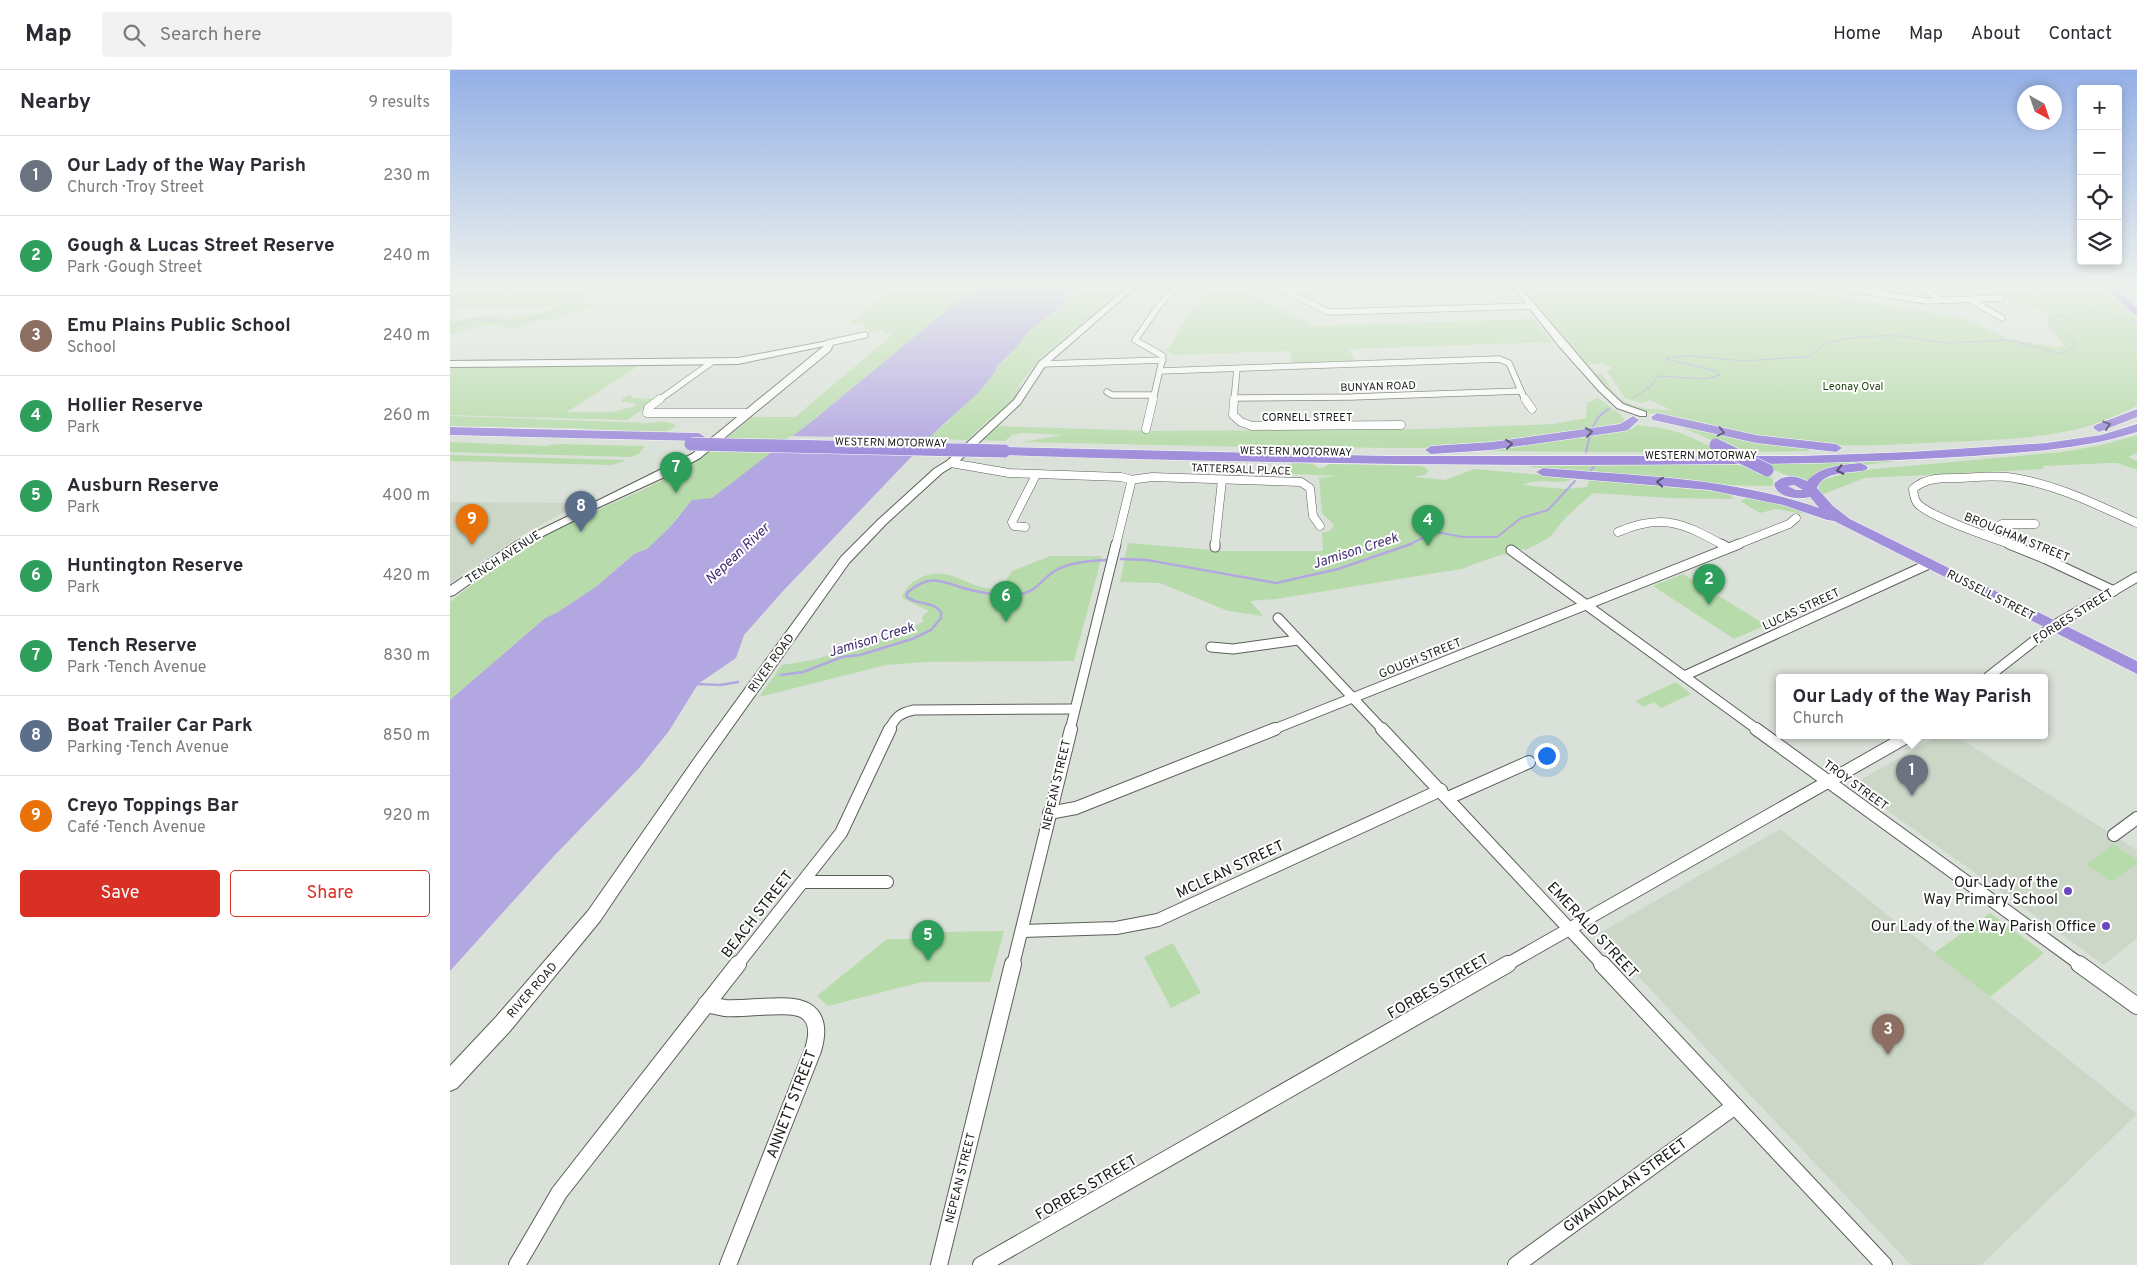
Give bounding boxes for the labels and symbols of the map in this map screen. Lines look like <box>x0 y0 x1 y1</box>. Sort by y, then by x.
north arrow <box>2017 85 2062 130</box>
street label: BUNYAN ROAD <box>1340 379 1416 395</box>
park label: Leonay Oval <box>1823 380 1883 394</box>
street label: CORNELL STREET <box>1262 411 1352 425</box>
one-way arrow <box>2103 421 2111 431</box>
one-way arrow <box>1717 426 1726 437</box>
one-way arrow <box>1584 428 1593 438</box>
street label: WESTERN MOTORWAY <box>835 435 947 451</box>
one-way arrow <box>1505 439 1513 450</box>
street label: WESTERN MOTORWAY <box>1240 444 1352 460</box>
street label: WESTERN MOTORWAY <box>1645 449 1757 463</box>
pin: 7 <box>660 452 692 493</box>
street label: TATTERSALL PLACE <box>1191 461 1291 479</box>
one-way arrow <box>1836 464 1845 475</box>
one-way arrow <box>1656 477 1664 488</box>
pin: 8 <box>565 491 597 532</box>
pin: 9 <box>456 504 488 545</box>
pin: 4 <box>1412 505 1444 546</box>
street label: BROUGHAM STREET <box>1961 509 2072 566</box>
water label: Nepean River <box>702 519 775 588</box>
street label: TENCH AVENUE <box>463 528 544 588</box>
water label: Jamison Creek <box>1311 529 1401 573</box>
pin: 2 <box>1693 564 1725 605</box>
street label: RUSSELL STREET <box>1944 567 2037 625</box>
pin: 6 <box>990 581 1022 622</box>
street label: LUCAS STREET <box>1760 585 1843 635</box>
street label: FORBES STREET <box>2030 586 2117 648</box>
water label: Jamison Creek <box>826 619 917 662</box>
street label: RIVER ROAD <box>745 631 799 696</box>
street label: GOUGH STREET <box>1377 635 1464 683</box>
street label: NEPEAN STREET <box>1039 738 1075 832</box>
your location <box>1534 743 1560 769</box>
pin: 1 <box>1896 755 1928 796</box>
street label: TROY STREET <box>1820 757 1891 815</box>
street label: MCLEAN STREET <box>1174 837 1288 904</box>
street label: BEACH STREET <box>718 867 798 963</box>
place label: Our Lady of the Way Primary School <box>1923 874 2058 910</box>
street label: EMERALD STREET <box>1542 879 1642 983</box>
marker: Our Lady of the Way Primary School <box>2062 885 2074 897</box>
place label: Our Lady of the Way Parish Office <box>1871 918 2096 937</box>
pin: 5 <box>912 920 944 961</box>
marker: Our Lady of the Way Parish Office <box>2100 920 2112 932</box>
street label: FORBES STREET <box>1384 950 1493 1024</box>
street label: RIVER ROAD <box>504 959 561 1022</box>
pin: 3 <box>1872 1014 1904 1055</box>
street label: ANNETT STREET <box>763 1048 822 1161</box>
street label: NEPEAN STREET <box>942 1131 980 1225</box>
street label: GWANDALAN STREET <box>1560 1135 1692 1238</box>
street label: FORBES STREET <box>1032 1151 1141 1225</box>

